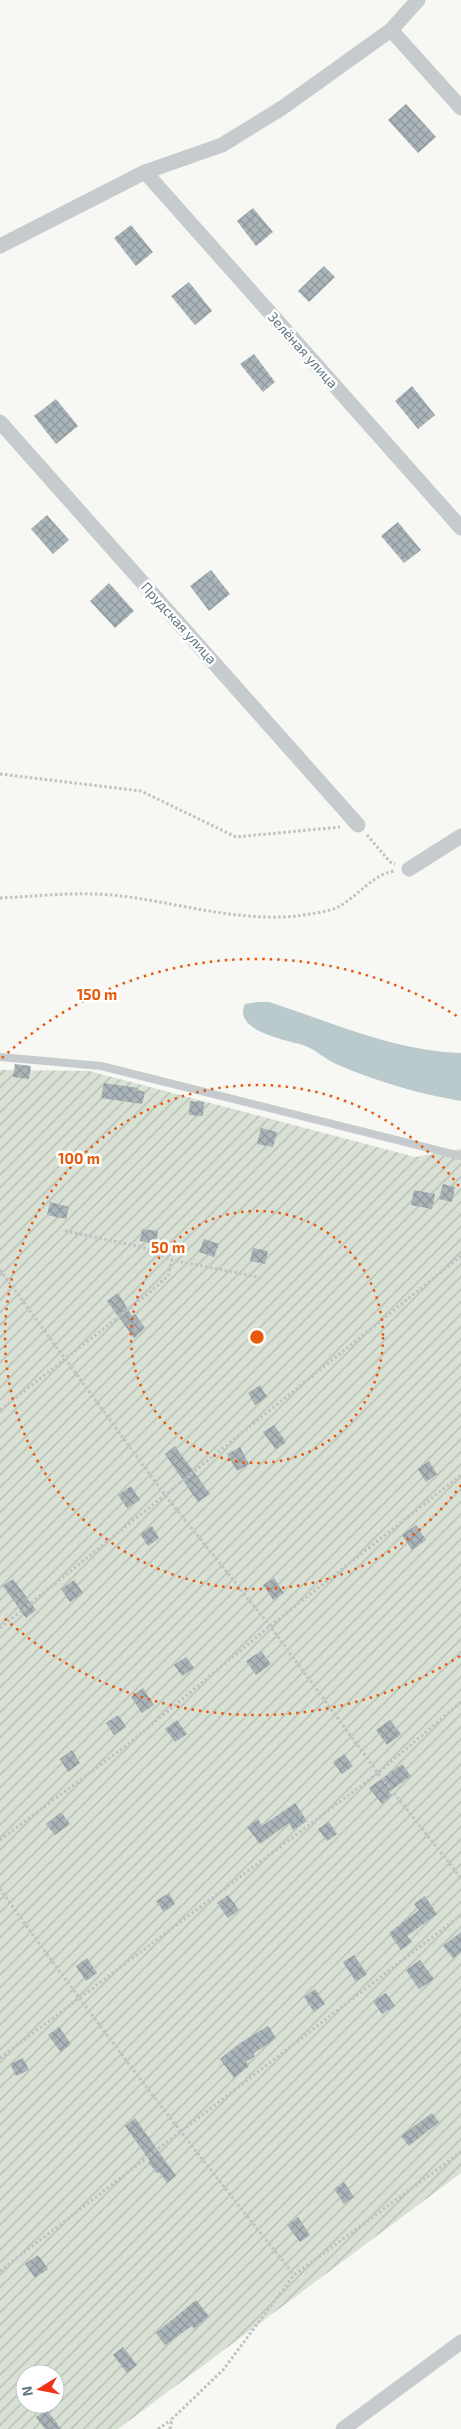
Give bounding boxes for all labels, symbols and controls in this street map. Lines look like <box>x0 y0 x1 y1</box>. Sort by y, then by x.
street label: Зелёная улица <box>265 308 342 391</box>
street label: Прудская улица <box>138 578 221 667</box>
text: 150 m <box>77 985 117 1003</box>
text: 100 m <box>58 1149 100 1167</box>
text: 50 m <box>151 1238 185 1256</box>
centre of rings <box>248 1328 266 1346</box>
north arrow <box>15 2364 65 2414</box>
text: N <box>17 2385 36 2398</box>

